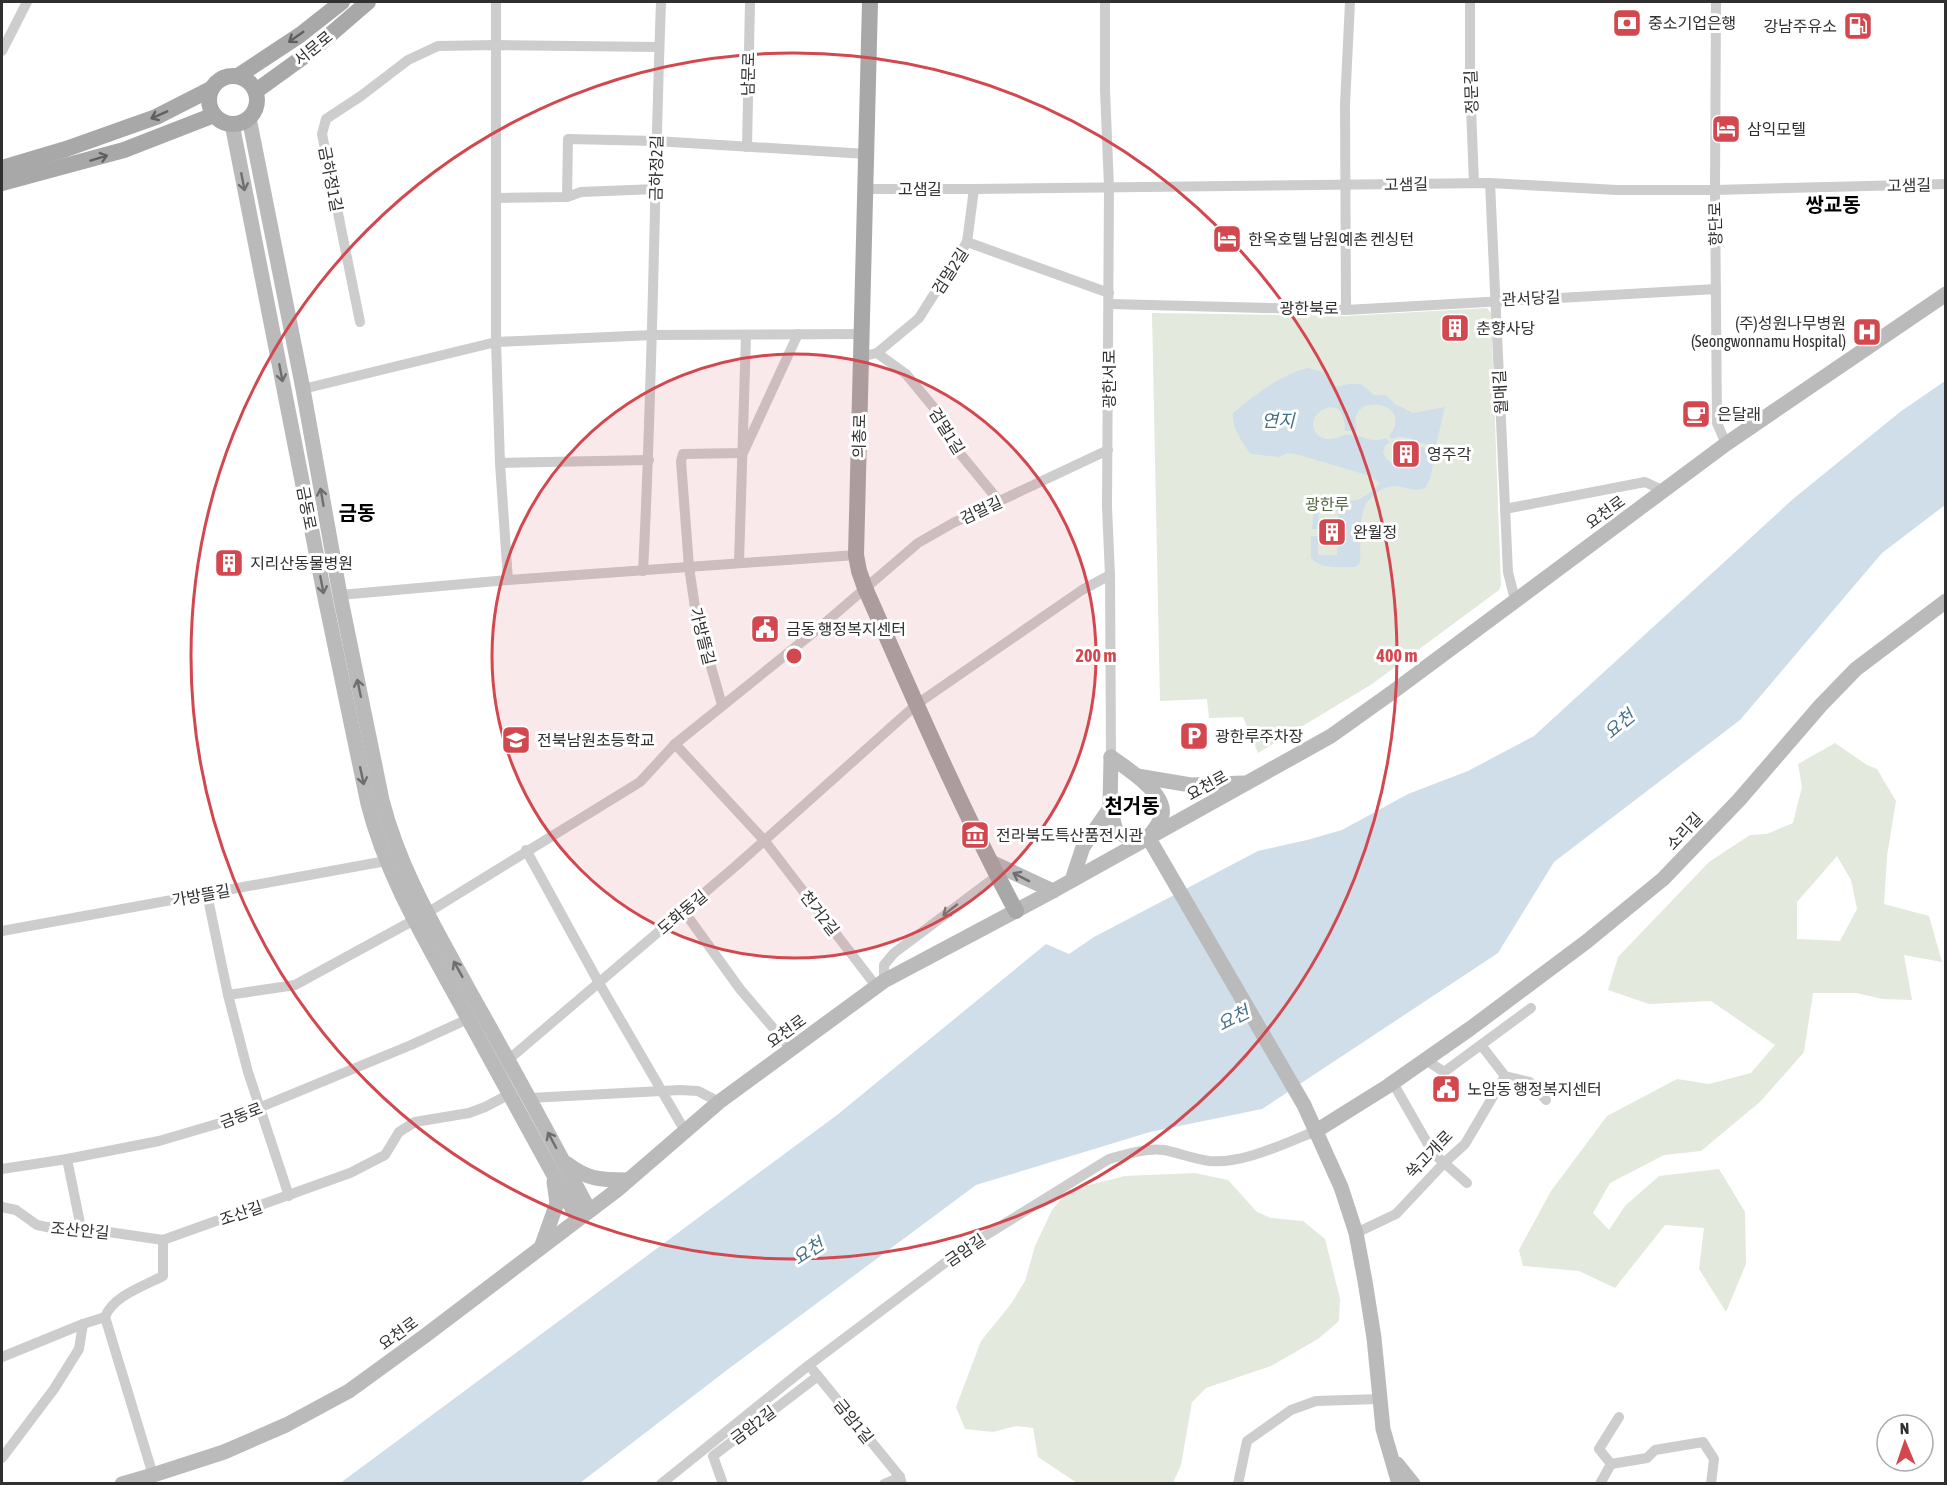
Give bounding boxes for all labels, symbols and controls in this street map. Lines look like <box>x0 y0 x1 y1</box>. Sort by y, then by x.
bank icon: 중소기업은행 <box>1611 7 1643 39</box>
fuel station icon: 강남주유소 <box>1842 10 1874 42</box>
place label: 중소기업은행 <box>1648 14 1736 32</box>
place label: 강남주유소 <box>1763 17 1837 35</box>
street label: 서문로 <box>290 27 336 69</box>
one-way arrow <box>288 31 304 43</box>
street label: 남문로 <box>739 51 757 96</box>
street label: 정문길 <box>1461 70 1481 114</box>
one-way arrow <box>150 110 168 122</box>
hotel icon: 삼익모텔 <box>1710 113 1742 145</box>
place label: 삼익모텔 <box>1747 120 1806 138</box>
street label: 금하정2길 <box>646 135 666 201</box>
street label: 금하정1길 <box>316 145 346 213</box>
one-way arrow <box>89 152 108 163</box>
one-way arrow <box>238 171 249 191</box>
street label: 고샘길 <box>1384 175 1428 193</box>
street label: 고샘길 <box>1887 176 1931 194</box>
street label: 고샘길 <box>898 180 942 198</box>
district label: 쌍교동 <box>1805 193 1861 216</box>
street label: 향단로 <box>1706 201 1724 246</box>
hotel icon: 한옥호텔 남원예촌 켄싱턴 <box>1211 223 1243 255</box>
place label: 한옥호텔 남원예촌 켄싱턴 <box>1248 230 1414 248</box>
street label: 검멀2길 <box>928 244 972 298</box>
street label: 관서당길 <box>1501 287 1561 309</box>
street label: 광한북로 <box>1280 299 1339 317</box>
building icon: 춘향사당 <box>1439 312 1471 344</box>
place label: (주)성원나무병원 (Seongwonnamu Hospital) <box>1691 314 1846 351</box>
hospital icon: (주)성원나무병원 (Seongwonnamu Hospital) <box>1851 316 1883 348</box>
place label: 춘향사당 <box>1476 319 1535 337</box>
street label: 광한서로 <box>1100 349 1118 408</box>
one-way arrow <box>276 363 287 382</box>
street label: 월매길 <box>1490 369 1510 415</box>
cafe icon: 은달래 <box>1680 398 1712 430</box>
street label: 검멀1길 <box>926 404 968 458</box>
place label: 은달래 <box>1717 405 1761 423</box>
water label: 연지 <box>1261 410 1296 431</box>
street label: 의총로 <box>850 413 868 458</box>
building icon: 영주각 <box>1390 438 1422 470</box>
place label: 영주각 <box>1427 445 1471 463</box>
street label: 금동로 <box>294 485 320 532</box>
one-way arrow <box>316 488 327 507</box>
street label: 요천로 <box>1582 492 1628 532</box>
street label: 검멀길 <box>957 493 1005 527</box>
park label: 광한루 <box>1305 495 1349 513</box>
district label: 금동 <box>339 501 375 524</box>
building icon: 완월정 <box>1316 516 1348 548</box>
place label: 완월정 <box>1353 523 1397 541</box>
building icon: 지리산동물병원 <box>213 547 245 579</box>
place label: 지리산동물병원 <box>250 554 353 572</box>
one-way arrow <box>317 575 328 594</box>
street label: 가방뜰길 <box>687 605 719 667</box>
public building icon: 금동 행정복지센터 <box>749 613 781 645</box>
place label: 금동 행정복지센터 <box>786 620 906 638</box>
text: 200 m <box>1076 645 1116 666</box>
text: 400 m <box>1376 645 1417 666</box>
centre of rings <box>784 646 804 666</box>
one-way arrow <box>353 679 364 699</box>
water label: 요천 <box>1600 704 1640 743</box>
parking icon: 광한루주차장 <box>1178 720 1210 752</box>
school or university icon: 전북남원초등학교 <box>500 724 532 756</box>
place label: 광한루주차장 <box>1215 727 1304 745</box>
place label: 전북남원초등학교 <box>537 731 655 749</box>
one-way arrow <box>357 766 368 785</box>
street label: 요천로 <box>1183 766 1231 804</box>
district label: 천거동 <box>1104 794 1160 817</box>
street label: 소리길 <box>1662 809 1706 853</box>
museum icon: 전라북도특산품전시관 <box>959 819 991 851</box>
place label: 전라북도특산품전시관 <box>996 826 1143 844</box>
one-way arrow <box>1013 871 1031 883</box>
street label: 가방뜰길 <box>170 881 232 909</box>
street label: 도화동길 <box>654 886 710 938</box>
street label: 천거2길 <box>797 887 843 939</box>
one-way arrow <box>942 904 958 917</box>
one-way arrow <box>452 961 464 978</box>
water label: 요천 <box>1213 1000 1255 1035</box>
street label: 요천로 <box>763 1011 809 1051</box>
public building icon: 노암동 행정복지센터 <box>1430 1073 1462 1105</box>
place label: 노암동 행정복지센터 <box>1467 1080 1602 1098</box>
street label: 금동로 <box>217 1099 265 1131</box>
street label: 쑥고개로 <box>1402 1126 1456 1181</box>
one-way arrow <box>546 1132 558 1149</box>
street label: 조산길 <box>217 1197 265 1229</box>
street label: 조산안길 <box>50 1218 110 1242</box>
street label: 금암길 <box>942 1230 988 1270</box>
water label: 요천 <box>788 1232 830 1269</box>
street label: 요천로 <box>375 1313 421 1353</box>
street label: 금암1길 <box>831 1395 877 1447</box>
street label: 금암2길 <box>727 1402 779 1448</box>
north arrow <box>1875 1413 1935 1473</box>
text: N <box>1899 1419 1910 1437</box>

